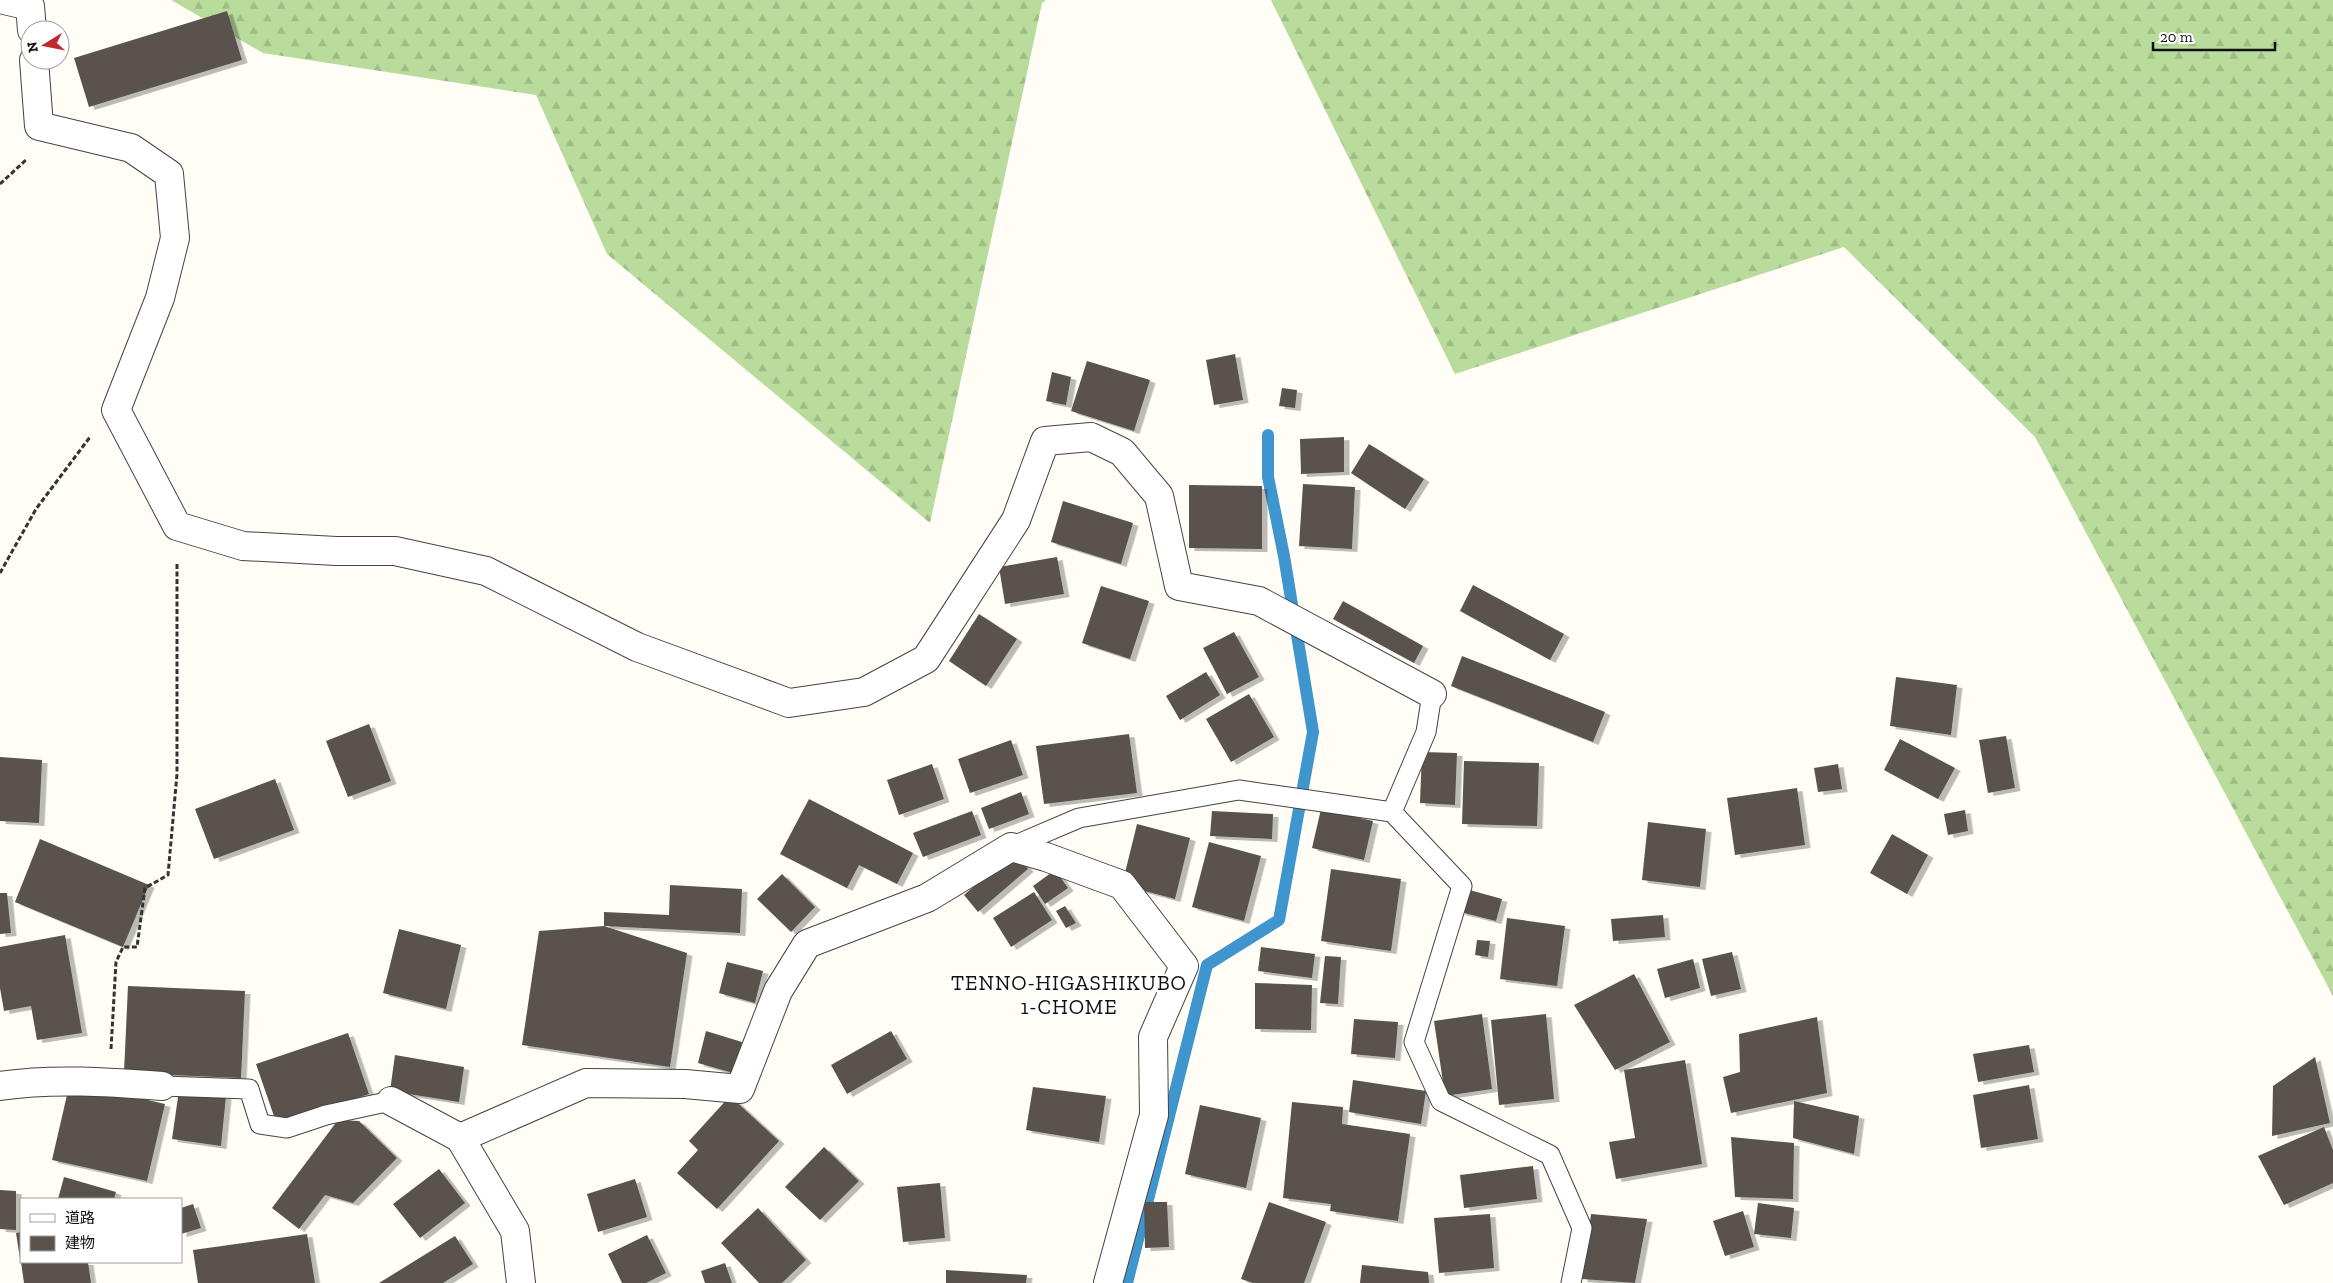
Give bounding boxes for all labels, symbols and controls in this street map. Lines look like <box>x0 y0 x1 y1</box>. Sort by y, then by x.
north arrow <box>20 20 70 70</box>
scale bar <box>2153 20 2276 52</box>
text: 20 m <box>2160 28 2193 46</box>
text: N <box>23 40 42 54</box>
district label: TENNO-HIGASHIKUBO 1-CHOME <box>951 970 1187 1019</box>
legend <box>20 1198 182 1263</box>
text: 道路 <box>65 1209 95 1227</box>
text: 建物 <box>65 1234 95 1252</box>

